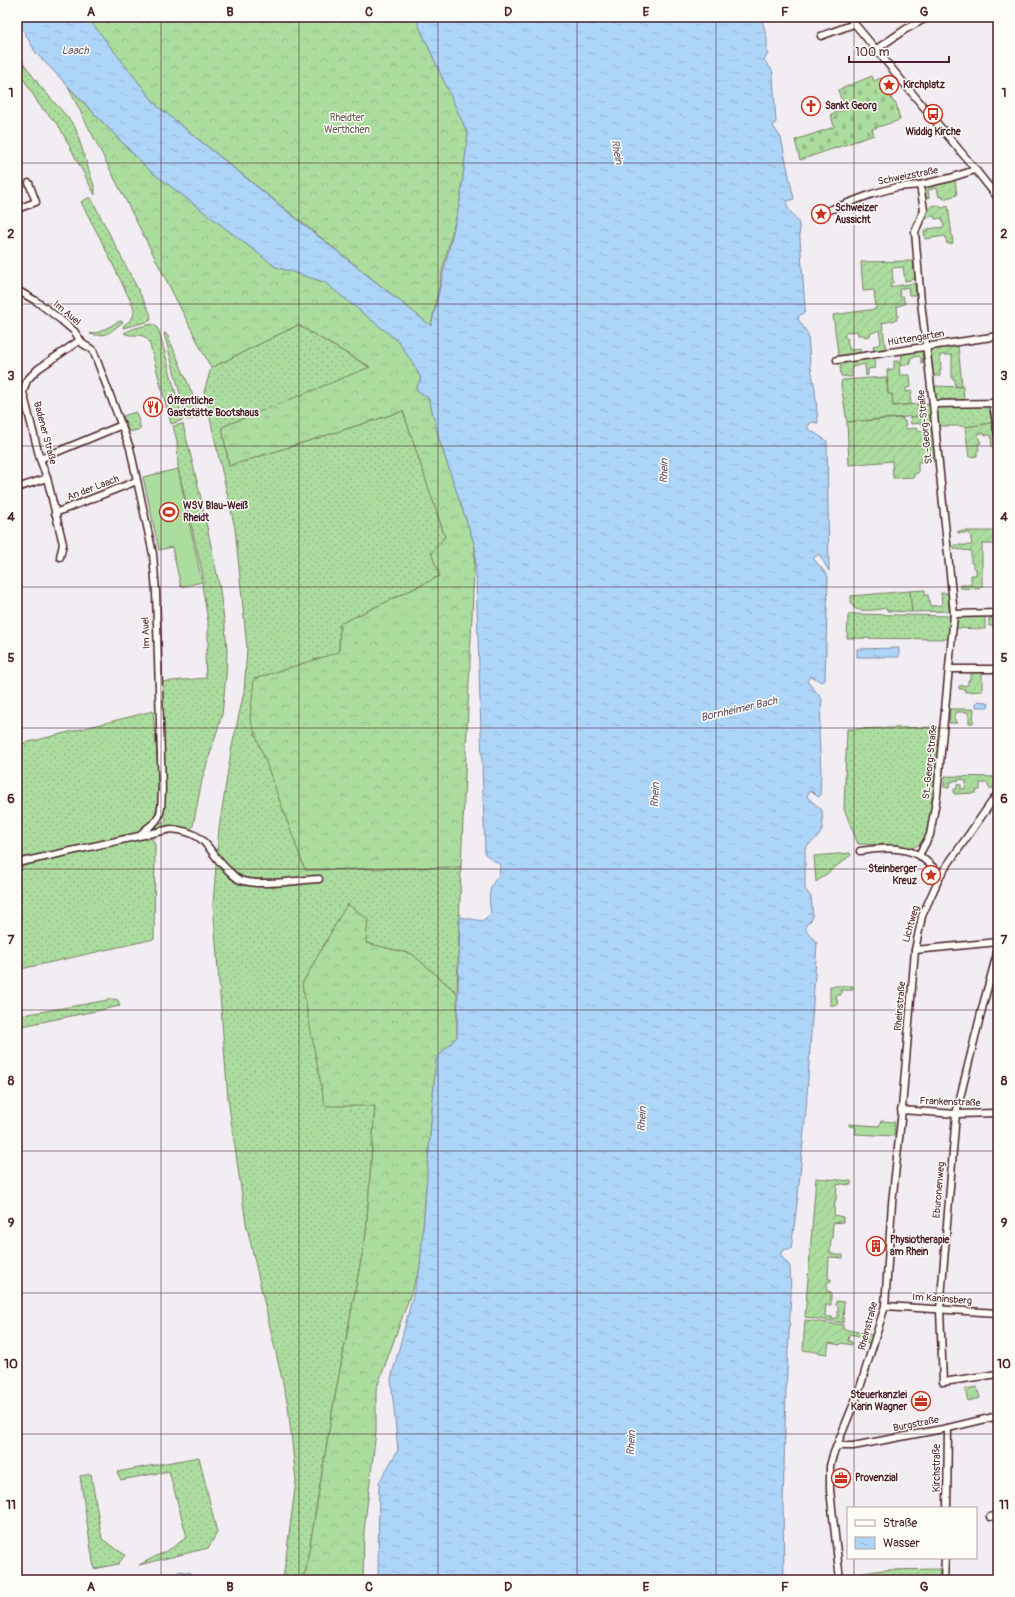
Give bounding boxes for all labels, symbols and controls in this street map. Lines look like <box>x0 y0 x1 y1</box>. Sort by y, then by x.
text: A <box>87 4 96 20</box>
text: B <box>226 4 234 20</box>
text: C <box>365 4 373 20</box>
text: D <box>504 4 512 20</box>
text: E <box>643 4 650 20</box>
text: F <box>781 4 789 20</box>
text: G <box>920 4 929 20</box>
scale bar <box>849 38 949 64</box>
water label: Laach <box>61 44 89 57</box>
text: 100 m <box>855 45 890 60</box>
place icon: Kirchplatz <box>878 74 900 96</box>
place label: Kirchplatz <box>903 79 946 91</box>
text: 1 <box>8 85 14 101</box>
text: 1 <box>1001 85 1007 101</box>
church icon: Sankt Georg <box>800 95 822 117</box>
place label: Sankt Georg <box>825 100 877 112</box>
bus stop icon: Widdig Kirche <box>922 103 944 125</box>
park label: Rheidter Werthchen <box>324 112 370 136</box>
place label: Widdig Kirche <box>905 126 962 138</box>
water label: Rhein <box>608 138 626 166</box>
street label: Schweizstraße <box>877 164 939 188</box>
place label: Schweizer Aussicht <box>835 202 878 226</box>
place icon: Schweizer Aussicht <box>810 203 832 225</box>
text: 2 <box>7 226 15 242</box>
text: 2 <box>1000 226 1008 242</box>
street label: Im Auel <box>51 298 83 328</box>
street label: Hüttengarten <box>887 328 946 348</box>
text: 3 <box>7 368 15 384</box>
text: 3 <box>1000 368 1008 384</box>
street label: St.-Georg-Straße <box>915 389 935 465</box>
place label: Öffentliche Gaststätte Bootshaus <box>167 393 259 419</box>
restaurant icon: Öffentliche Gaststätte Bootshaus <box>142 396 164 418</box>
street label: Badener Straße <box>31 400 59 466</box>
water label: Rhein <box>657 458 671 484</box>
street label: An der Laach <box>65 472 121 503</box>
place label: WSV Blau-Weiß Rheidt <box>183 500 249 524</box>
sports icon: WSV Blau-Weiß Rheidt <box>158 501 180 523</box>
text: 4 <box>7 509 15 525</box>
text: 4 <box>1000 509 1008 525</box>
street label: Im Auel <box>139 617 153 649</box>
text: 5 <box>7 650 15 666</box>
text: 5 <box>1000 650 1008 666</box>
water label: Bornheimer Bach <box>699 694 779 724</box>
street label: St.-Georg-Straße <box>920 724 940 800</box>
water label: Rhein <box>648 781 662 808</box>
text: 6 <box>7 791 15 807</box>
text: 6 <box>1000 791 1008 807</box>
place label: Steinberger Kreuz <box>868 863 918 887</box>
place icon: Steinberger Kreuz <box>920 864 942 886</box>
street label: Lichtweg <box>900 904 922 944</box>
text: 7 <box>8 932 15 948</box>
text: 7 <box>1001 932 1008 948</box>
street label: Rheinstraße <box>892 981 908 1031</box>
text: 8 <box>8 1073 15 1089</box>
text: 8 <box>1001 1073 1008 1089</box>
street label: Frankenstraße <box>919 1095 981 1109</box>
water label: Rhein <box>635 1105 649 1132</box>
street label: Eburonenweg <box>931 1161 947 1219</box>
text: 9 <box>8 1215 15 1231</box>
text: 9 <box>1001 1215 1008 1231</box>
place label: Physiotherapie am Rhein <box>890 1234 950 1258</box>
building icon: Physiotherapie am Rhein <box>865 1235 887 1257</box>
street label: Im Kaninsberg <box>912 1291 972 1307</box>
street label: Rheinstraße <box>856 1300 880 1352</box>
text: 10 <box>4 1356 18 1372</box>
text: 10 <box>997 1356 1011 1372</box>
place label: Steuerkanzlei Karin Wagner <box>850 1389 907 1413</box>
office icon: Steuerkanzlei Karin Wagner <box>910 1390 932 1412</box>
street label: Burgstraße <box>892 1414 940 1434</box>
water label: Rhein <box>624 1429 638 1456</box>
street label: Kirchstraße <box>931 1444 943 1492</box>
office icon: Provenzial <box>830 1467 852 1489</box>
place label: Provenzial <box>855 1472 898 1484</box>
text: 11 <box>6 1497 16 1513</box>
text: 11 <box>999 1497 1009 1513</box>
legend <box>847 1507 977 1559</box>
text: Straße <box>883 1516 917 1531</box>
text: Wasser <box>883 1536 920 1551</box>
text: A <box>87 1579 96 1595</box>
text: B <box>226 1579 234 1595</box>
text: C <box>365 1579 373 1595</box>
text: D <box>504 1579 512 1595</box>
text: E <box>643 1579 650 1595</box>
text: F <box>781 1579 789 1595</box>
text: G <box>920 1579 929 1595</box>

